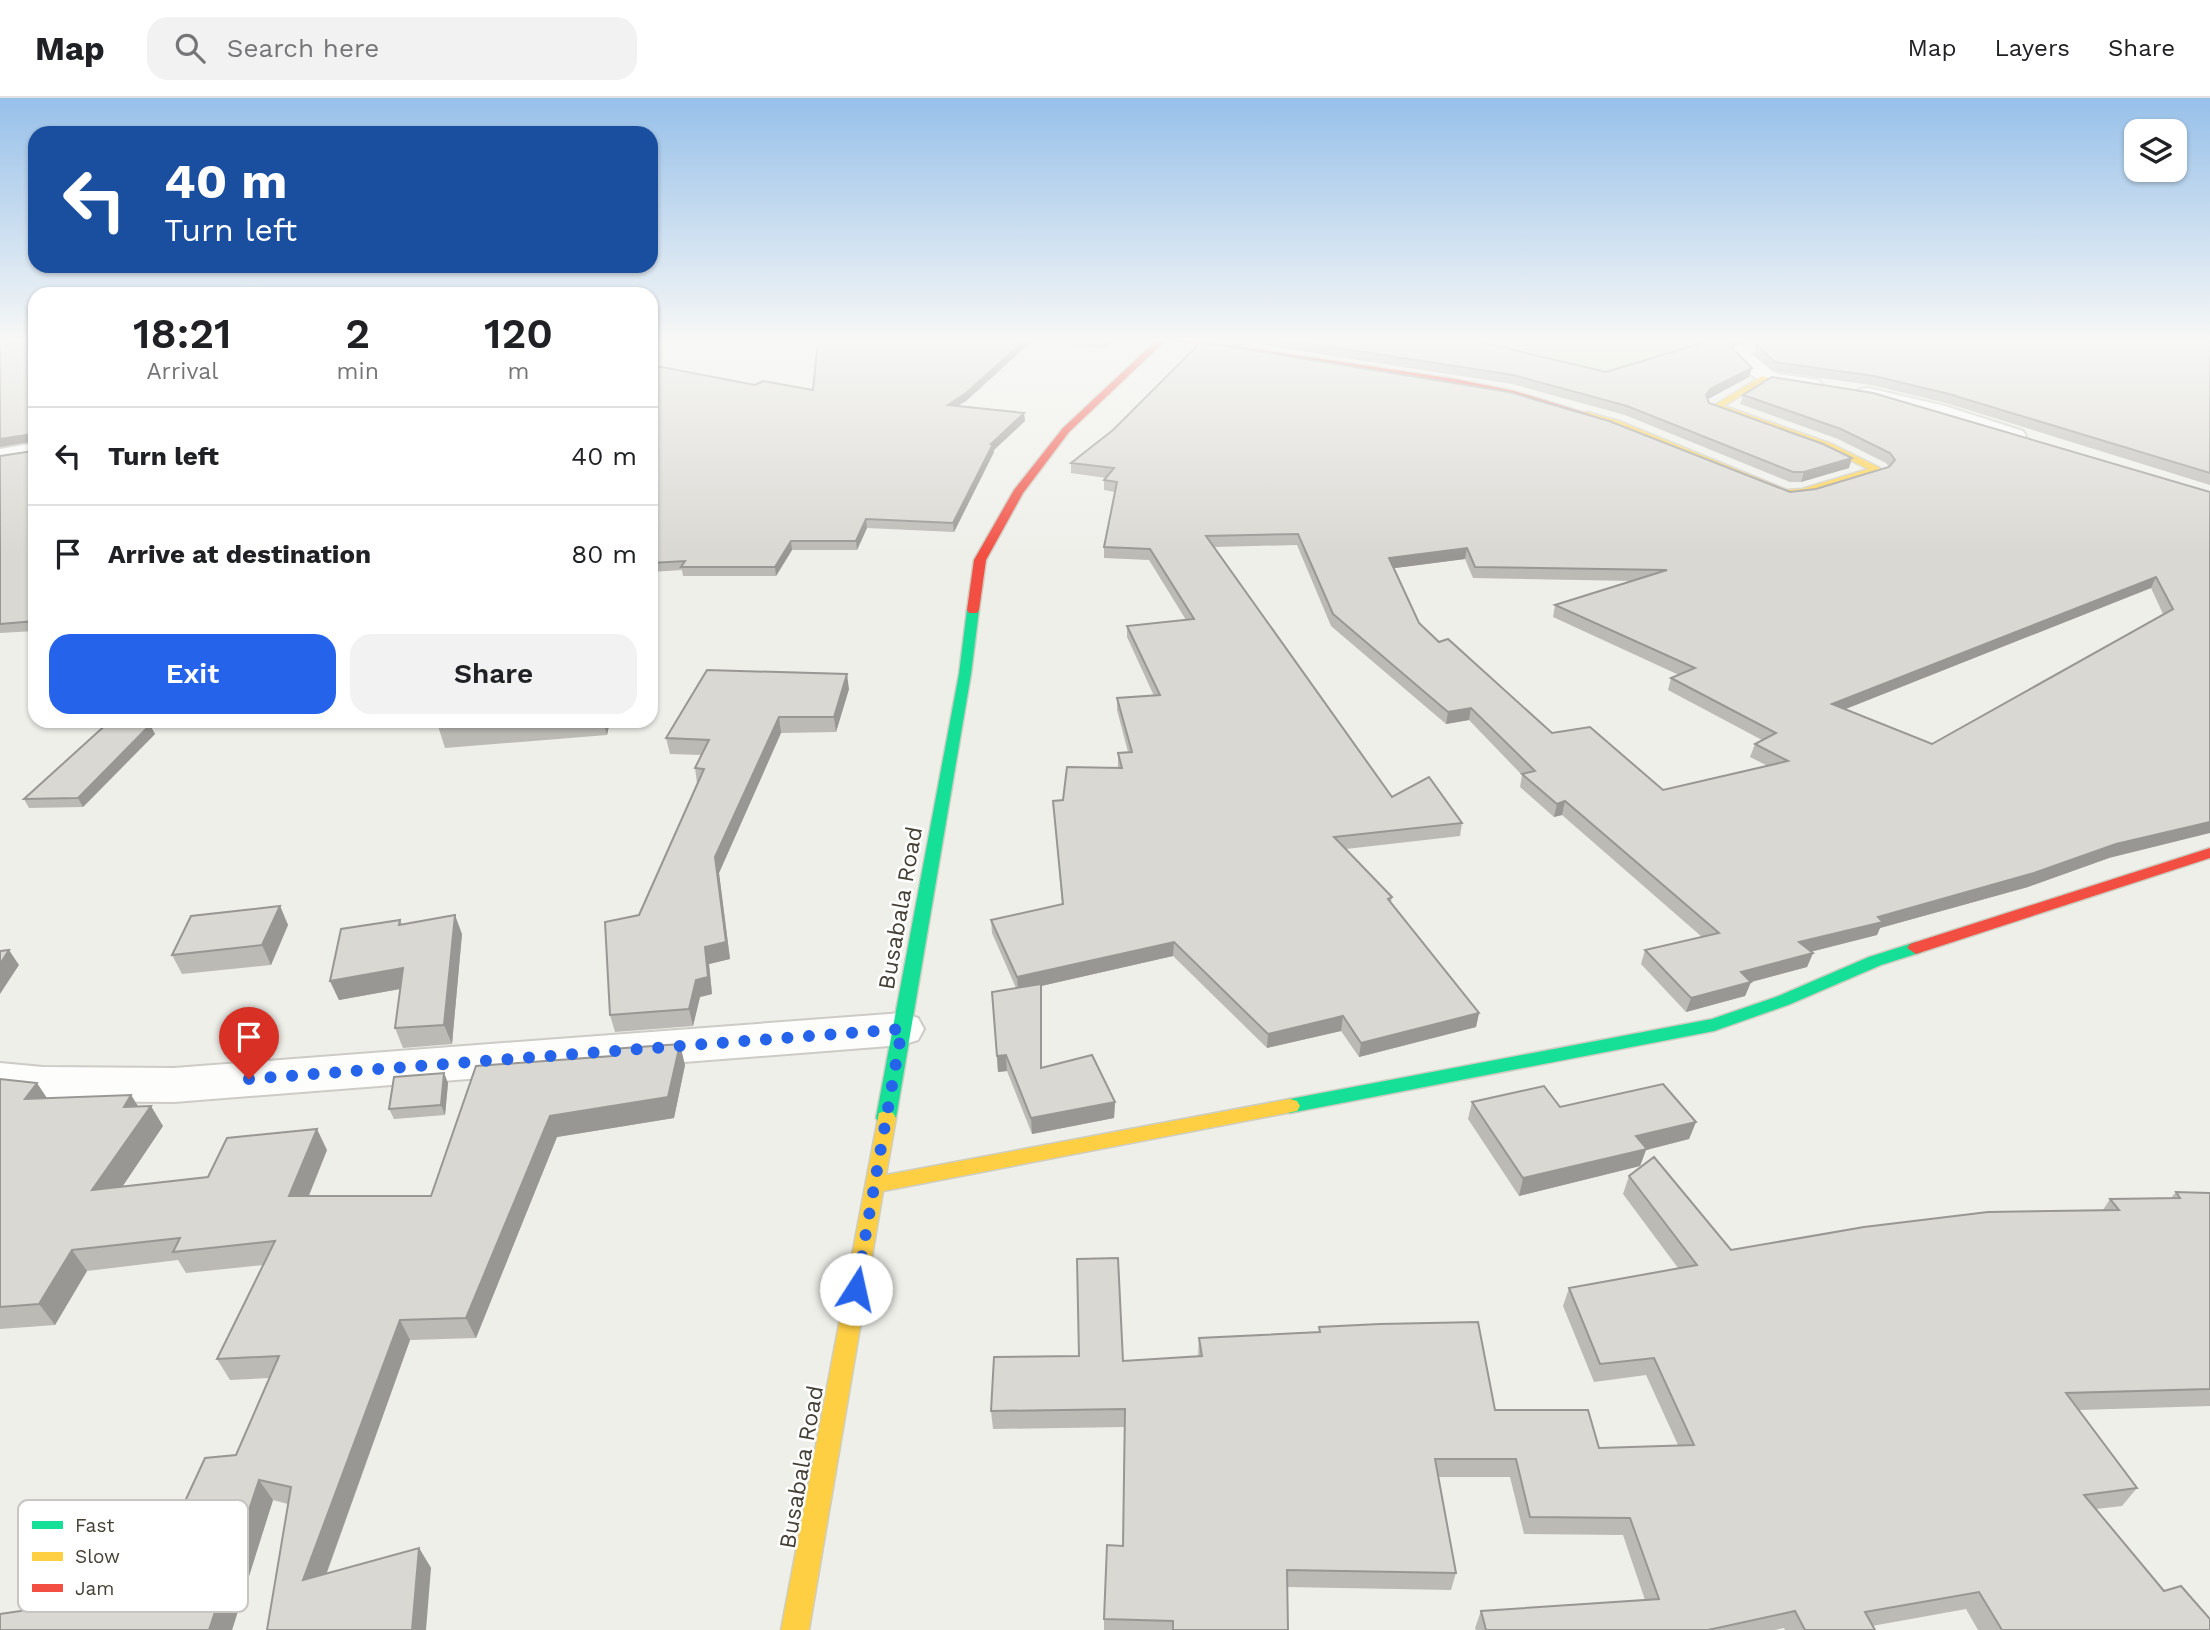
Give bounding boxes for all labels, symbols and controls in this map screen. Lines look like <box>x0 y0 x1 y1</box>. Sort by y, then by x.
search box <box>147 17 637 80</box>
text: Map <box>35 29 105 68</box>
icon: search <box>171 29 209 67</box>
text: Search here <box>227 33 379 63</box>
text: Map <box>1908 34 1956 62</box>
text: Layers <box>1994 34 2070 62</box>
text: Share <box>2108 34 2175 62</box>
map controls <box>2124 119 2187 182</box>
button: layers <box>2124 119 2187 182</box>
text: 40 m <box>164 152 287 210</box>
icon: left <box>49 154 140 245</box>
text: Turn left <box>164 211 297 249</box>
text: 18:21 <box>133 309 232 358</box>
text: 2 <box>345 309 370 358</box>
text: 120 <box>484 309 553 358</box>
text: Arrival <box>146 358 218 385</box>
text: min <box>337 358 379 385</box>
text: m <box>507 358 529 385</box>
icon: left <box>49 437 87 475</box>
text: Turn left <box>108 441 219 471</box>
text: 40 m <box>571 441 637 471</box>
icon: arrive <box>49 535 87 573</box>
text: Arrive at destination <box>108 539 371 569</box>
text: 80 m <box>571 539 637 569</box>
button: Exit <box>49 634 336 714</box>
button: Share <box>350 634 637 714</box>
street label: Busabala Road <box>873 824 928 992</box>
pin <box>219 1007 279 1079</box>
icon: arrive <box>230 1018 268 1056</box>
position arrow <box>819 1252 893 1326</box>
street label: Busabala Road <box>774 1383 829 1551</box>
legend <box>18 1500 248 1612</box>
text: Fast <box>75 1514 114 1537</box>
text: Slow <box>75 1545 120 1568</box>
text: Jam <box>75 1577 114 1600</box>

